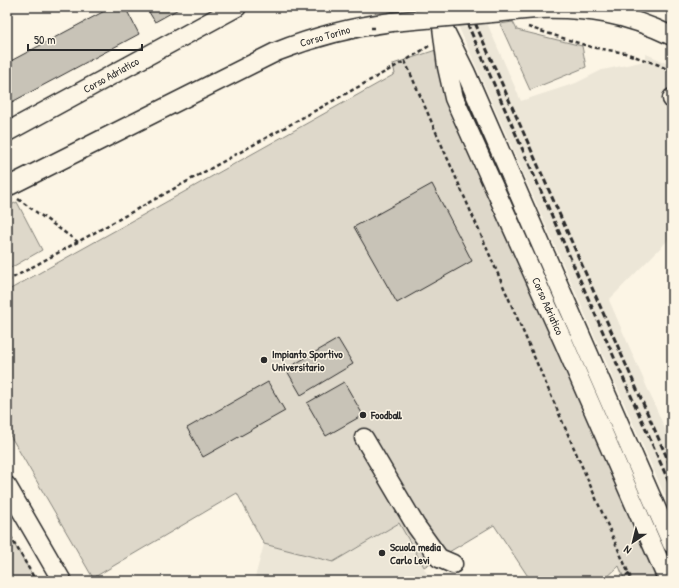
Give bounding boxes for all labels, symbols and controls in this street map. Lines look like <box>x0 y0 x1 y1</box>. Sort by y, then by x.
street label: Corso Torino <box>298 22 352 50</box>
scale bar <box>28 26 142 52</box>
text: 50 m <box>34 31 55 48</box>
street label: Corso Adriatico <box>81 54 142 96</box>
street label: Corso Adriatico <box>529 275 567 337</box>
place label: Impianto Sportivo Universitario <box>272 347 343 374</box>
marker: Impianto Sportivo Universitario <box>259 355 269 365</box>
place label: Foodball <box>370 408 403 422</box>
marker: Foodball <box>358 410 368 420</box>
north arrow <box>613 522 653 562</box>
place label: Scuola media Carlo Levi <box>390 540 442 567</box>
text: N <box>621 543 634 558</box>
marker: Scuola media Carlo Levi <box>377 548 387 558</box>

